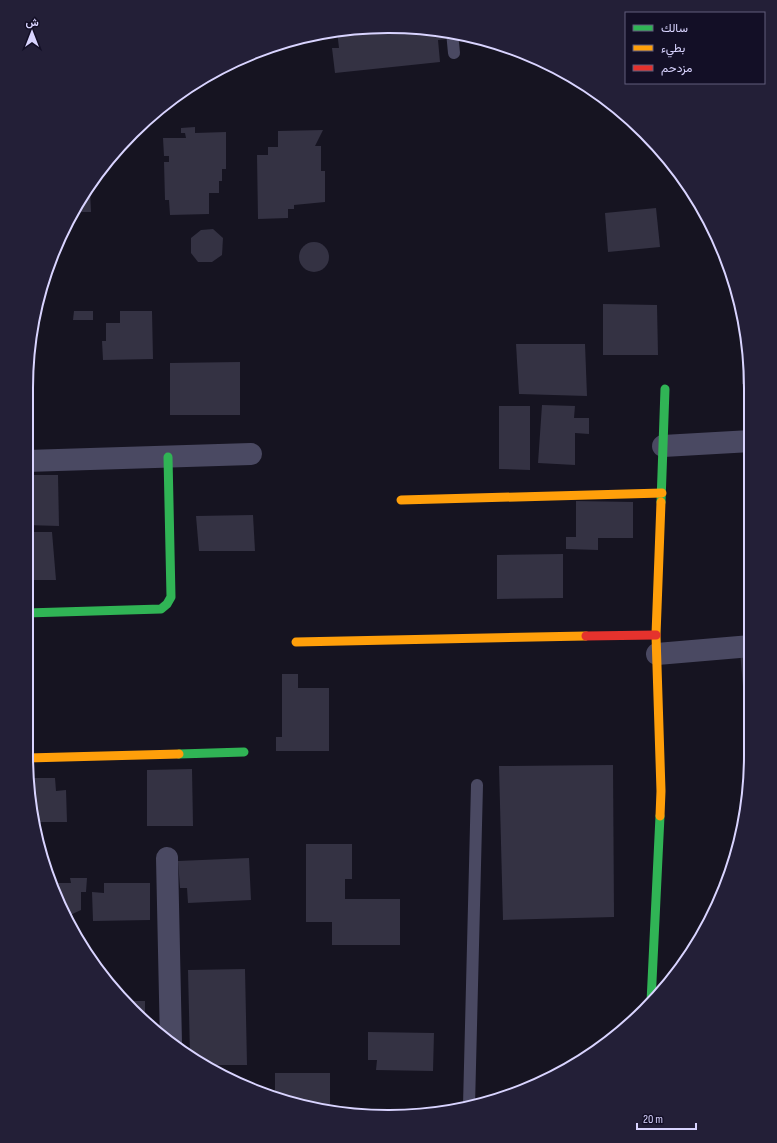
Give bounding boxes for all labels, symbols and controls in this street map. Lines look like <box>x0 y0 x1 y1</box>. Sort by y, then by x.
north arrow <box>12 12 52 52</box>
legend <box>625 12 765 84</box>
text: ش <box>25 16 39 29</box>
text: سالك <box>661 21 688 36</box>
text: بطيء <box>661 41 685 58</box>
text: مزدحم <box>661 61 692 76</box>
scale bar <box>637 1105 696 1131</box>
text: 20 m <box>643 1112 663 1127</box>

